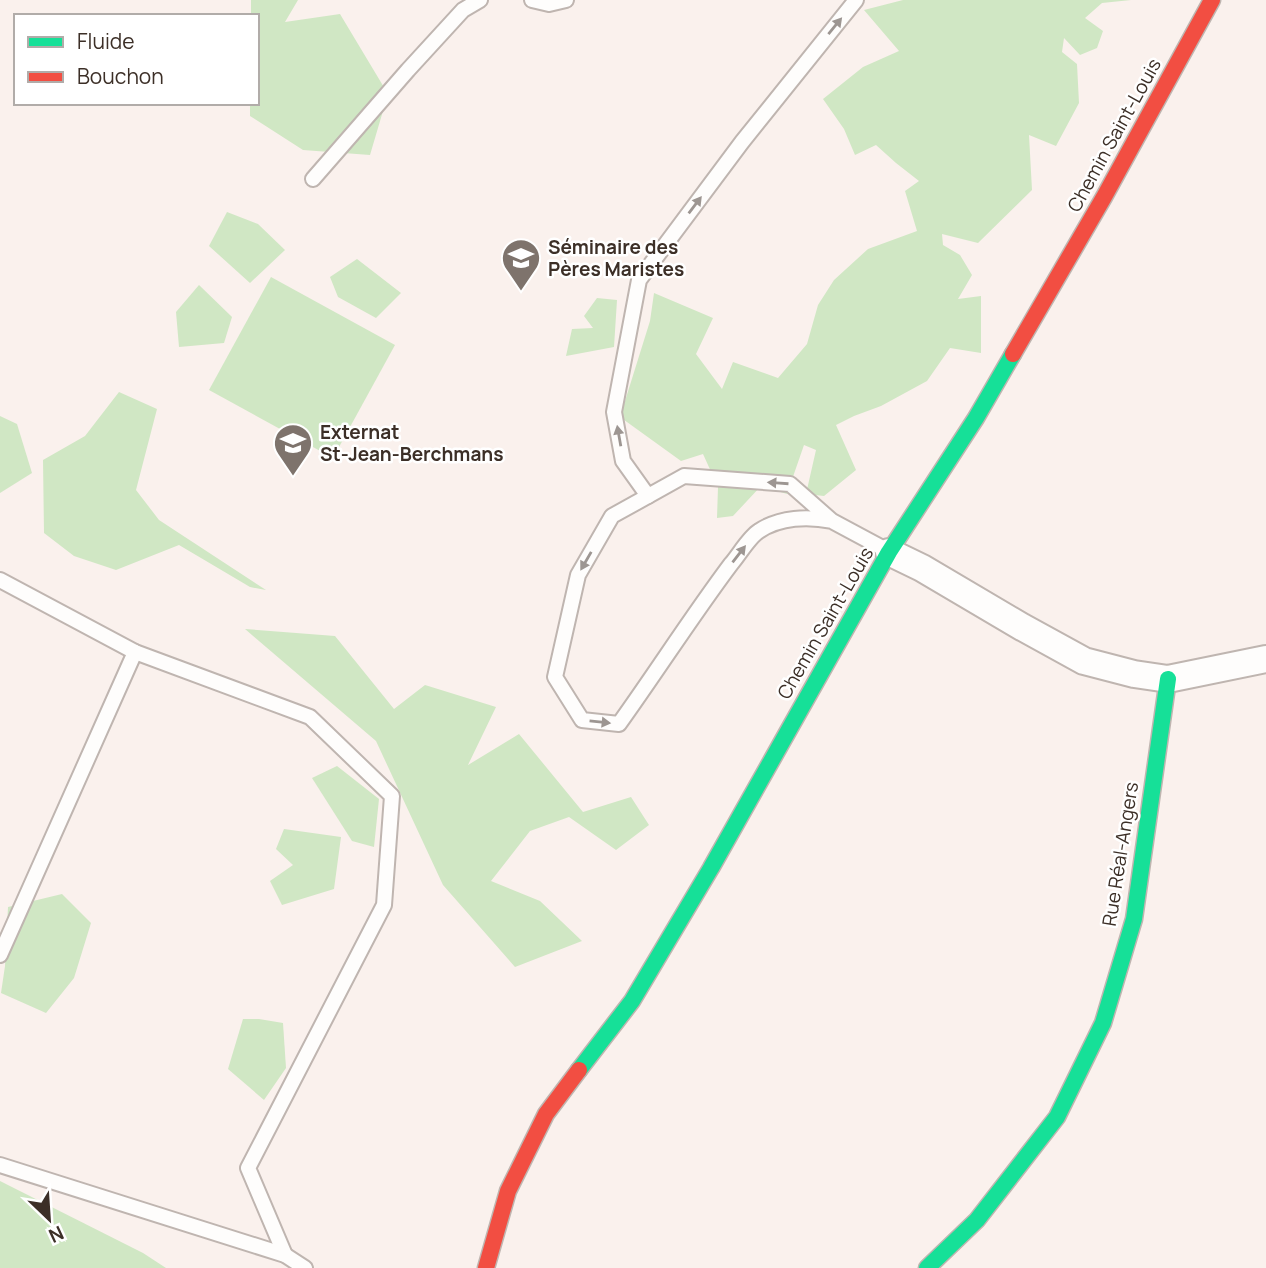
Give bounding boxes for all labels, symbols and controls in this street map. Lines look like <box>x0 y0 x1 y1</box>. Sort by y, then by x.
legend <box>14 14 259 105</box>
one-way arrow <box>827 18 842 35</box>
text: Fluide <box>77 27 135 55</box>
street label: Chemin Saint-Louis <box>1061 54 1167 216</box>
text: Bouchon <box>77 62 164 90</box>
one-way arrow <box>688 196 702 215</box>
place label: Séminaire des Pères Maristes <box>548 234 684 282</box>
school or university icon: Séminaire des Pères Maristes <box>500 237 542 292</box>
place label: Externat St-Jean-Berchmans <box>320 419 504 467</box>
school or university icon: Externat St-Jean-Berchmans <box>272 422 314 477</box>
one-way arrow <box>613 425 624 447</box>
one-way arrow <box>766 477 788 488</box>
street label: Chemin Saint-Louis <box>771 542 879 704</box>
one-way arrow <box>732 545 747 563</box>
one-way arrow <box>580 551 592 570</box>
one-way arrow <box>589 716 611 727</box>
street label: Rue Réal-Angers <box>1096 780 1144 928</box>
north arrow <box>14 1184 84 1254</box>
text: N <box>45 1220 68 1249</box>

